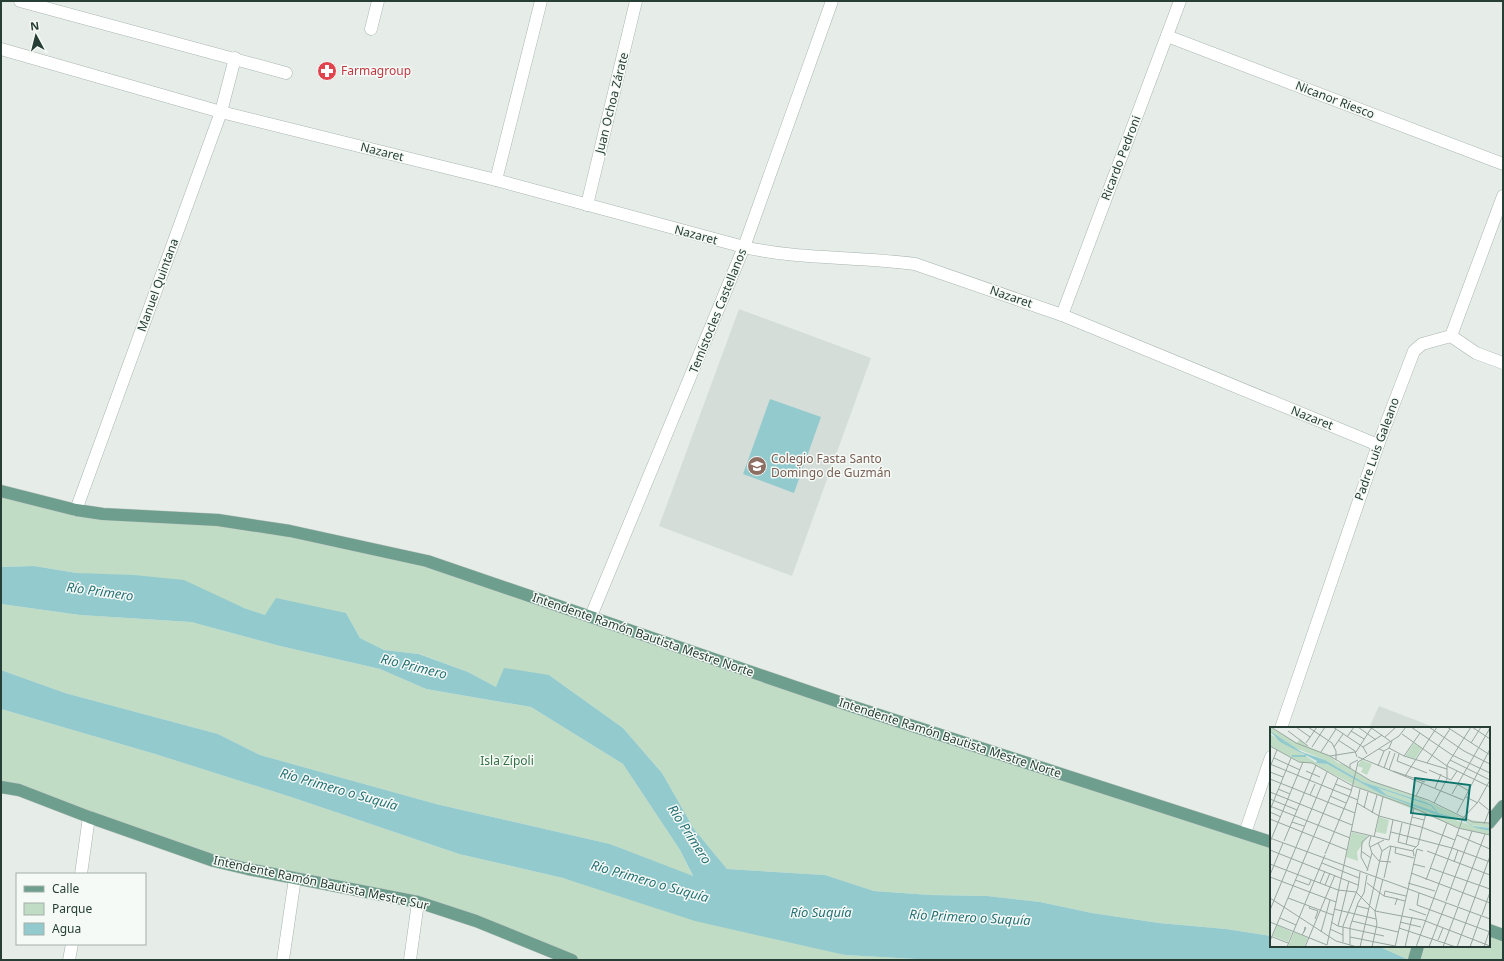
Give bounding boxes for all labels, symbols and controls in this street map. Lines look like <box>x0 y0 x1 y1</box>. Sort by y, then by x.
north arrow <box>16 16 56 56</box>
text: N <box>29 18 40 34</box>
street label: Juan Ochoa Zárate <box>590 50 632 156</box>
pharmacy icon: Farmagroup <box>316 60 338 82</box>
place label: Farmagroup <box>341 62 411 79</box>
street label: Nicanor Riesco <box>1293 77 1377 122</box>
street label: Ricardo Pedroni <box>1097 113 1144 203</box>
street label: Nazaret <box>359 138 406 165</box>
street label: Nazaret <box>673 221 720 249</box>
street label: Manuel Quintana <box>133 236 182 334</box>
street label: Temístocles Castellanos <box>685 246 750 376</box>
street label: Nazaret <box>988 281 1035 312</box>
street label: Padre Luis Galeano <box>1350 395 1403 503</box>
street label: Nazaret <box>1289 401 1336 434</box>
place label: Colegio Fasta Santo Domingo de Guzmán <box>771 450 891 481</box>
school or university icon: Colegio Fasta Santo Domingo de Guzmán <box>746 455 768 477</box>
water label: Río Primero <box>65 577 135 605</box>
street label: Intendente Ramón Bautista Mestre Norte <box>530 589 756 681</box>
water label: Río Primero <box>379 649 449 683</box>
street label: Intendente Ramón Bautista Mestre Norte <box>837 693 1064 782</box>
inset map <box>1270 727 1490 947</box>
park label: Isla Zípoli <box>480 752 534 769</box>
water label: Río Primero o Suquía <box>278 764 400 815</box>
water label: Río Primero <box>664 801 716 867</box>
street label: Intendente Ramón Bautista Mestre Sur <box>212 851 430 914</box>
water label: Río Primero o Suquía <box>589 856 711 907</box>
legend <box>16 873 146 945</box>
text: Calle <box>52 880 80 897</box>
text: Parque <box>52 900 93 917</box>
water label: Río Suquía <box>790 903 852 921</box>
water label: Río Primero o Suquía <box>909 905 1032 929</box>
text: Agua <box>52 920 81 937</box>

